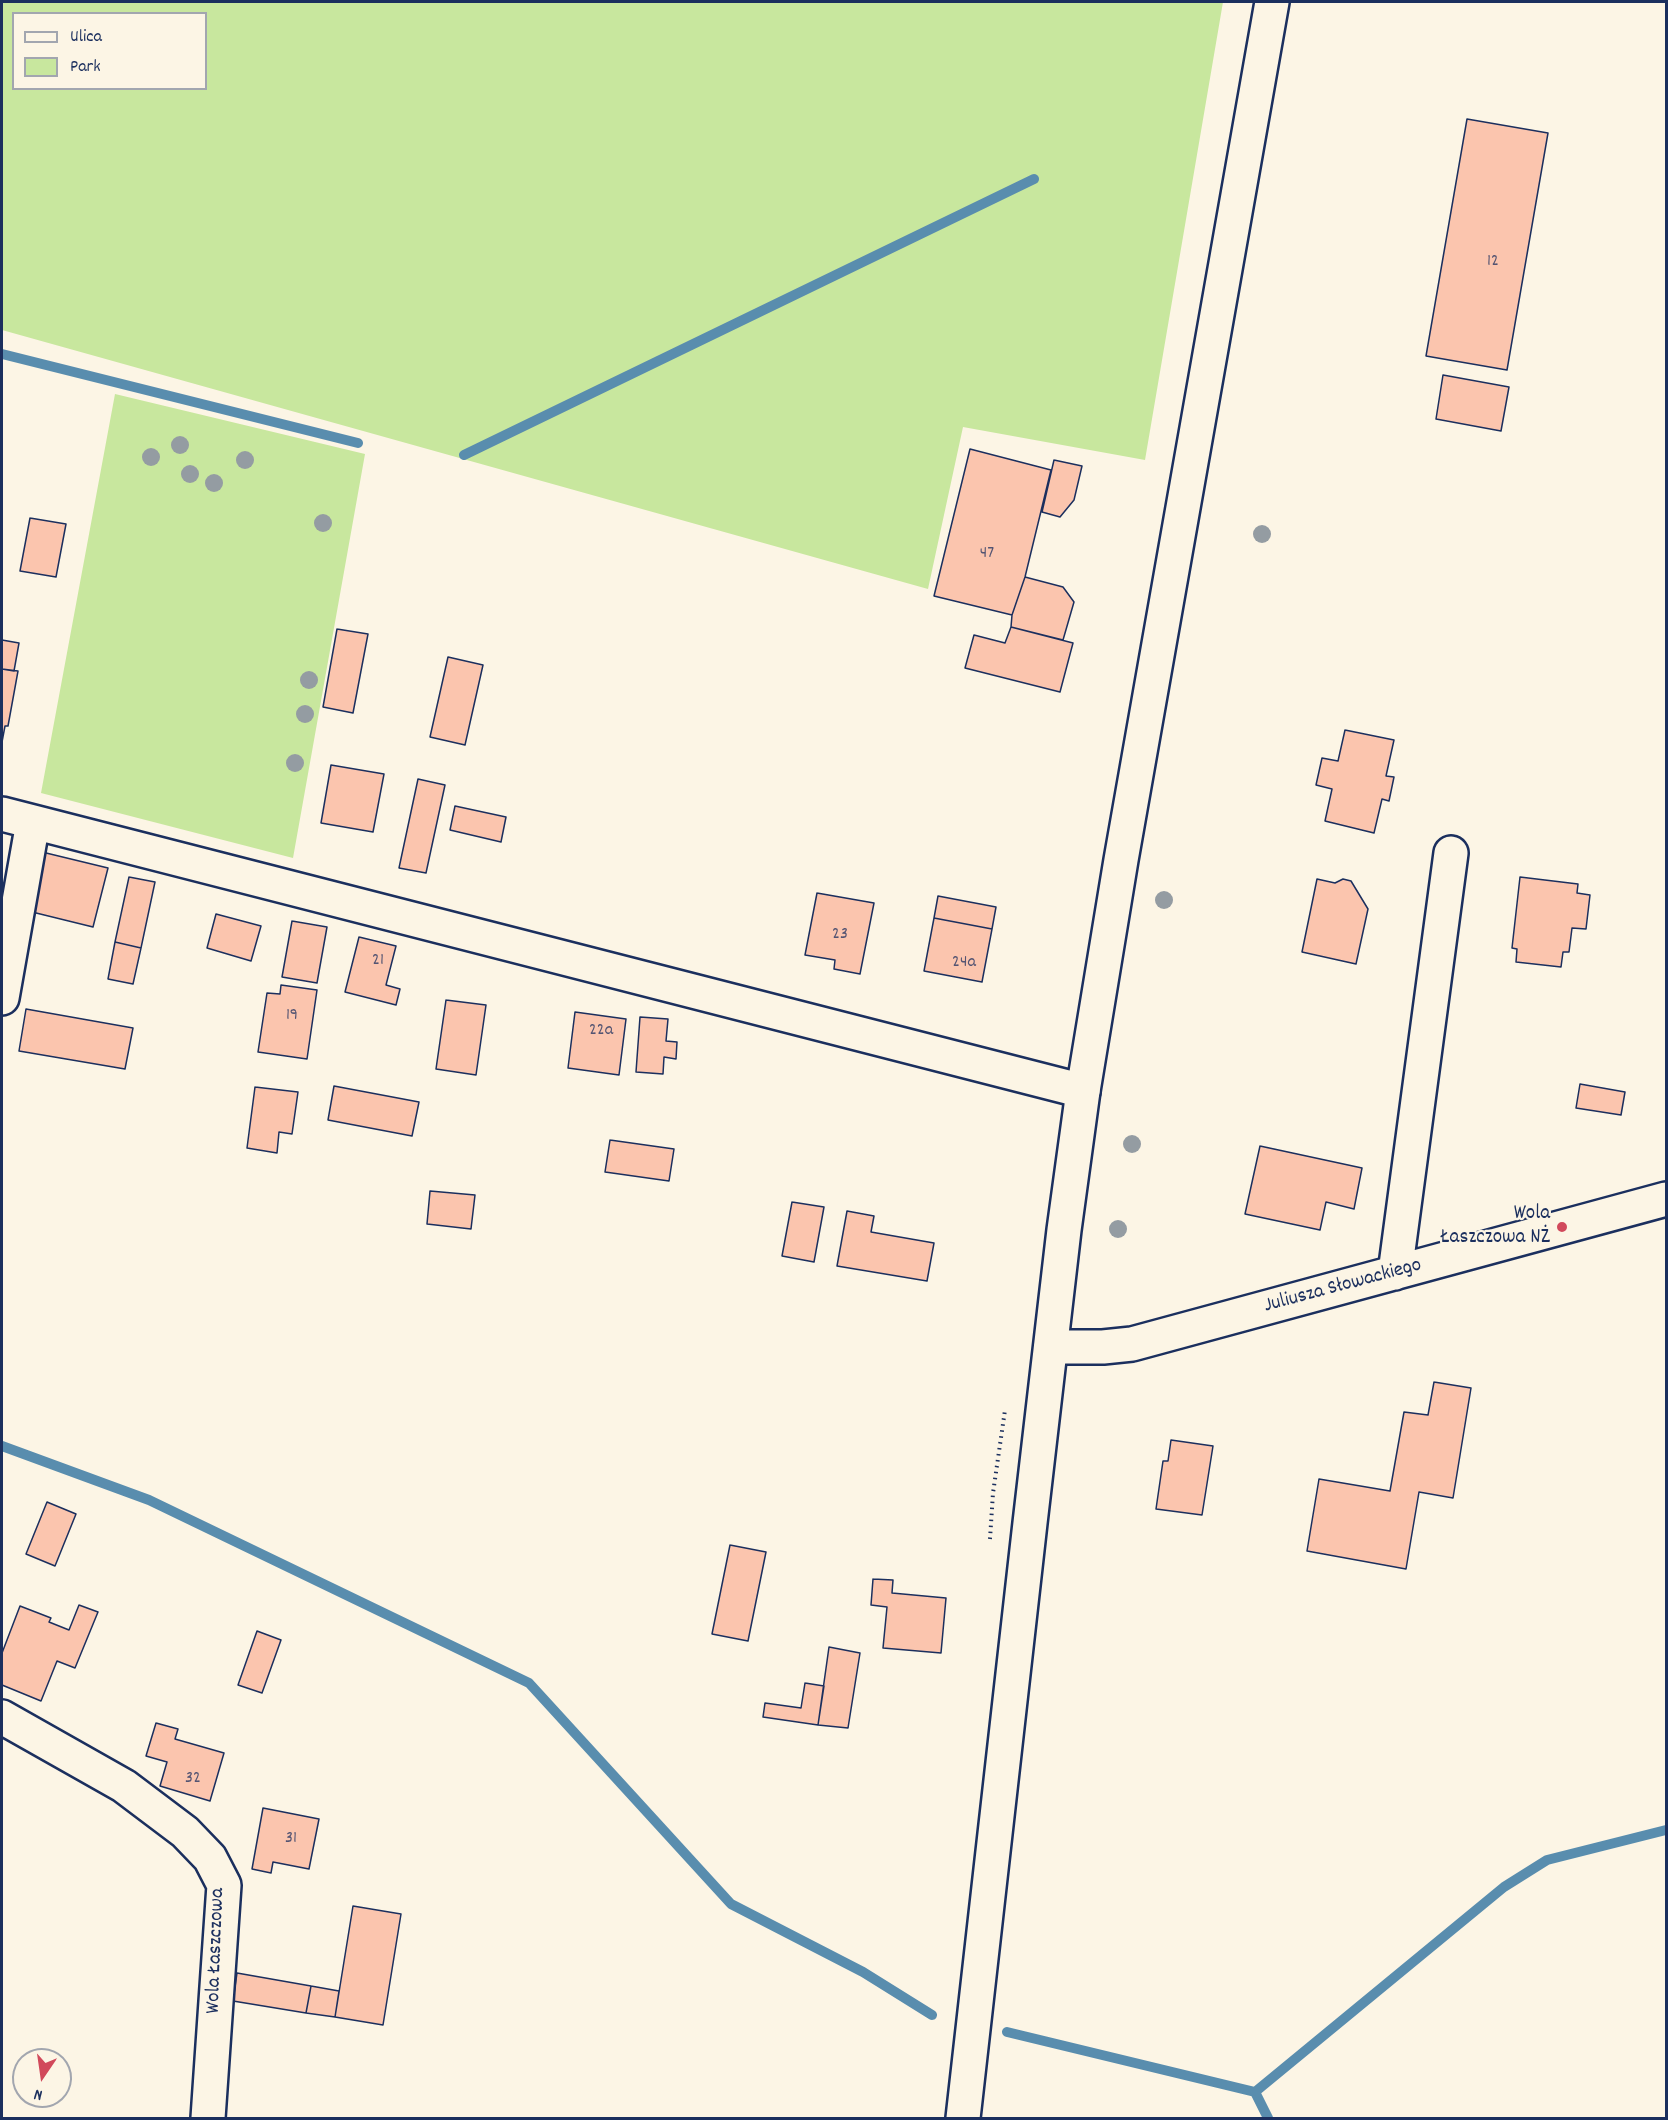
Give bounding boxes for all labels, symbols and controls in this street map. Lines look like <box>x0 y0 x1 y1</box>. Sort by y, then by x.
legend <box>12 12 207 90</box>
text: Ulica <box>70 25 102 50</box>
text: Park <box>70 55 101 80</box>
house number: 12 <box>1487 252 1499 274</box>
house number: 47 <box>980 544 994 566</box>
house number: 23 <box>832 925 848 947</box>
house number: 21 <box>372 951 384 973</box>
house number: 24a <box>952 953 976 975</box>
house number: 19 <box>286 1006 298 1028</box>
house number: 22a <box>589 1021 613 1043</box>
place label: Wola Łaszczowa NŻ <box>1441 1202 1550 1252</box>
marker: Wola Łaszczowa NŻ <box>1555 1220 1569 1234</box>
street label: Juliusza Słowackiego <box>1261 1254 1425 1320</box>
house number: 32 <box>185 1769 201 1791</box>
house number: 31 <box>285 1829 297 1851</box>
street label: Wola Łaszczowa <box>202 1888 232 2014</box>
north arrow <box>12 2048 72 2108</box>
text: N <box>32 2082 45 2106</box>

